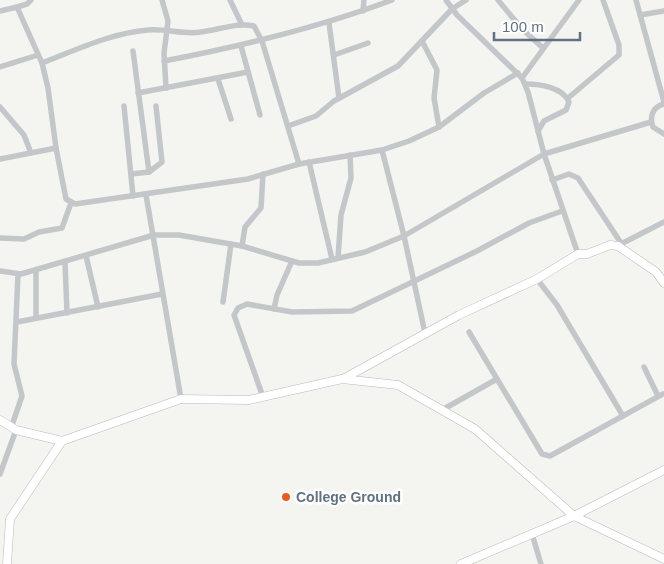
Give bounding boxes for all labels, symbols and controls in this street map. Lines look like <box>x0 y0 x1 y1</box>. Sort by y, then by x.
scale bar <box>494 10 580 42</box>
text: 100 m <box>502 18 544 35</box>
place label: College Ground <box>296 489 401 505</box>
marker: College Ground <box>280 491 292 503</box>

